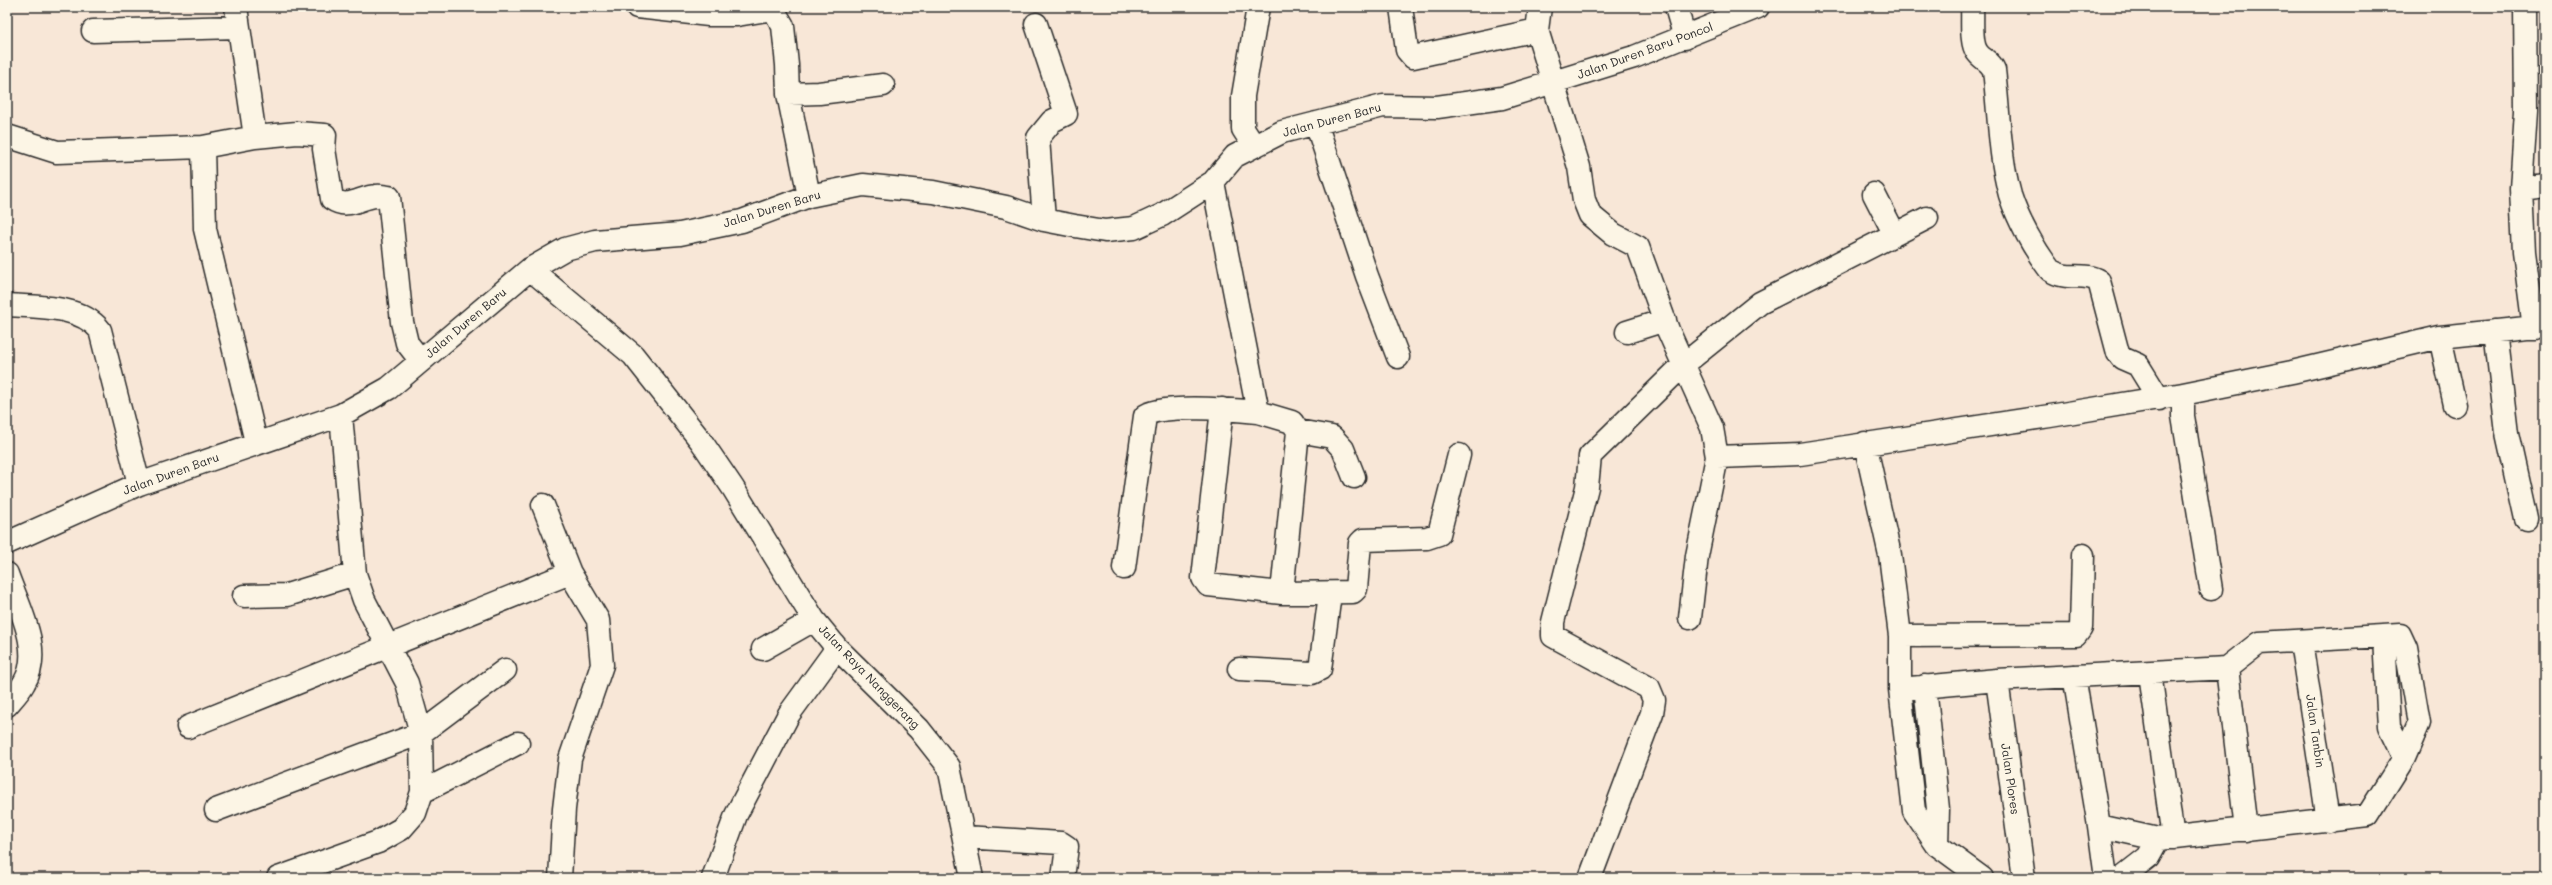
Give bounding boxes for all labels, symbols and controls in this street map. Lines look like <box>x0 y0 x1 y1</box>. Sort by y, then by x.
street label: Jalan Duren Baru Poncol <box>1575 18 1715 82</box>
street label: Jalan Duren Baru <box>1281 98 1383 140</box>
street label: Jalan Duren Baru <box>721 186 822 231</box>
street label: Jalan Duren Baru <box>421 284 509 361</box>
street label: Jalan Duren Baru <box>120 448 221 498</box>
street label: Jalan Raya Nanggerang <box>816 621 924 732</box>
street label: Jalan Tanbin <box>2303 693 2329 769</box>
street label: Jalan Plores <box>1998 742 2024 816</box>

